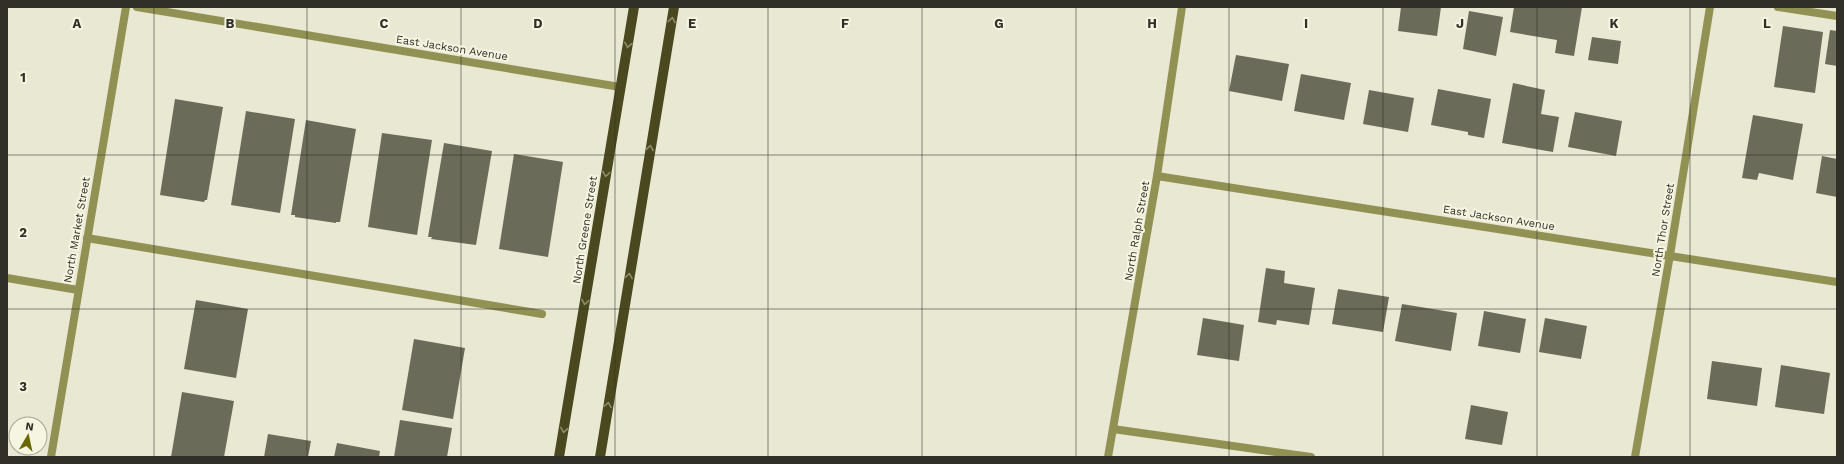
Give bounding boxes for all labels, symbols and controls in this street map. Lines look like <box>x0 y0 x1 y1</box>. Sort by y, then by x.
text: A <box>73 16 82 31</box>
text: B <box>226 16 235 31</box>
text: C <box>380 16 389 31</box>
text: D <box>533 16 543 31</box>
text: E <box>688 16 696 31</box>
text: F <box>841 16 849 31</box>
text: G <box>994 16 1004 31</box>
text: H <box>1147 16 1157 31</box>
text: I <box>1304 16 1308 31</box>
text: J <box>1456 16 1464 31</box>
text: K <box>1609 16 1619 31</box>
text: L <box>1763 16 1771 31</box>
one-way arrow <box>667 17 676 23</box>
street label: East Jackson Avenue <box>395 33 509 63</box>
one-way arrow <box>624 42 633 49</box>
text: 1 <box>20 70 26 85</box>
one-way arrow <box>645 145 654 151</box>
one-way arrow <box>602 171 611 177</box>
street label: North Market Street <box>61 175 93 284</box>
street label: North Greene Street <box>570 175 600 285</box>
street label: North Ralph Street <box>1122 180 1152 282</box>
street label: North Thor Street <box>1649 182 1677 278</box>
street label: East Jackson Avenue <box>1442 203 1556 233</box>
text: 2 <box>19 225 27 240</box>
one-way arrow <box>624 273 633 279</box>
one-way arrow <box>581 299 590 305</box>
text: 3 <box>19 379 27 394</box>
one-way arrow <box>603 402 612 408</box>
north arrow <box>8 416 48 456</box>
text: N <box>24 420 35 434</box>
one-way arrow <box>560 427 569 433</box>

